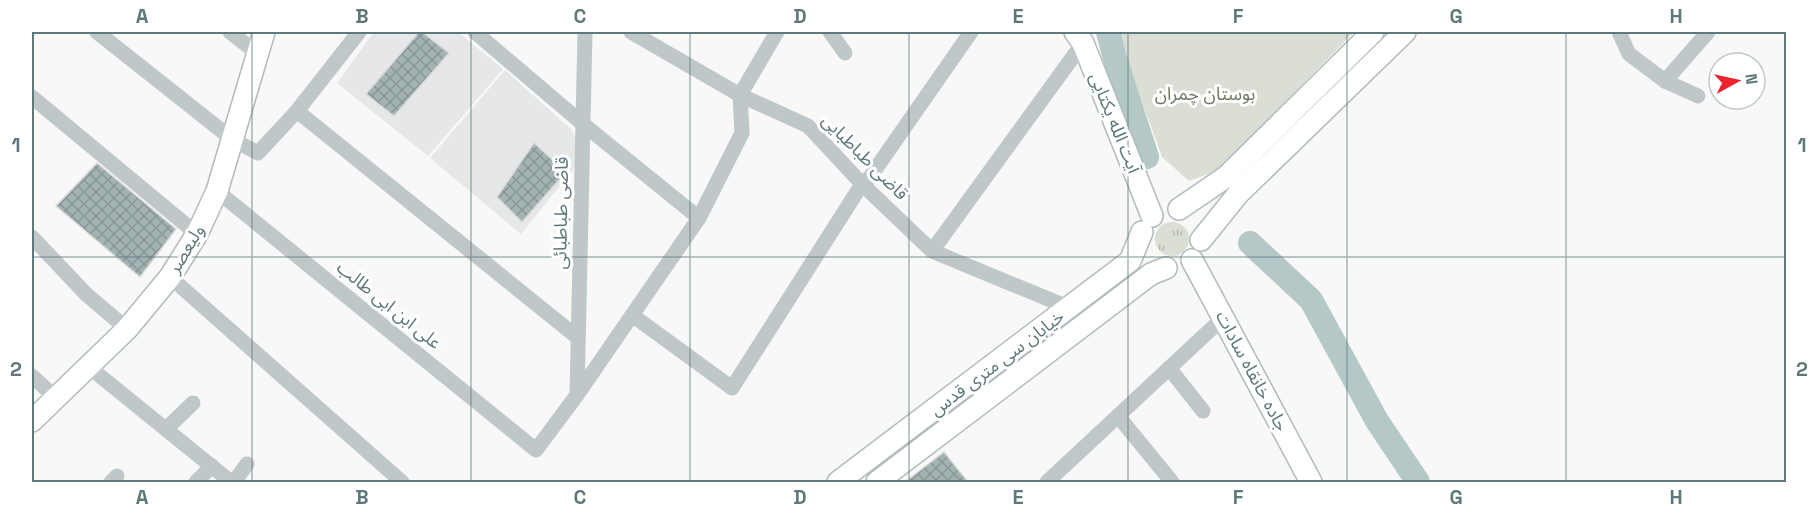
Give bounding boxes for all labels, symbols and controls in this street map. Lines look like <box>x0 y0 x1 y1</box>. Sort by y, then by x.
text: A <box>136 3 149 29</box>
text: B <box>355 3 369 29</box>
text: C <box>574 3 587 29</box>
text: D <box>793 3 807 29</box>
text: E <box>1012 3 1024 29</box>
text: F <box>1233 3 1244 29</box>
text: G <box>1449 3 1463 29</box>
text: H <box>1669 3 1683 29</box>
north arrow <box>1707 51 1767 111</box>
street label: آیت الله یکتایی <box>1085 69 1146 177</box>
text: N <box>1740 72 1763 86</box>
park label: بوستان چمران <box>1155 82 1255 105</box>
street label: قاضی طباطبایی <box>817 108 914 205</box>
text: 1 <box>11 132 21 158</box>
text: 1 <box>1797 132 1807 158</box>
street label: قاضی طباطبائی <box>548 156 573 270</box>
street label: ولیعصر <box>162 220 209 278</box>
street label: علی ابن ابی طالب <box>332 255 446 354</box>
street label: خیابان سی متری قدس <box>925 305 1069 421</box>
street label: جاده خانقاه سادات <box>1211 307 1294 435</box>
text: 2 <box>10 356 22 382</box>
text: 2 <box>1796 356 1808 382</box>
text: A <box>136 484 149 510</box>
text: B <box>355 484 369 510</box>
text: C <box>574 484 587 510</box>
text: D <box>793 484 807 510</box>
text: E <box>1012 484 1024 510</box>
text: F <box>1233 484 1244 510</box>
text: G <box>1449 484 1463 510</box>
text: H <box>1669 484 1683 510</box>

